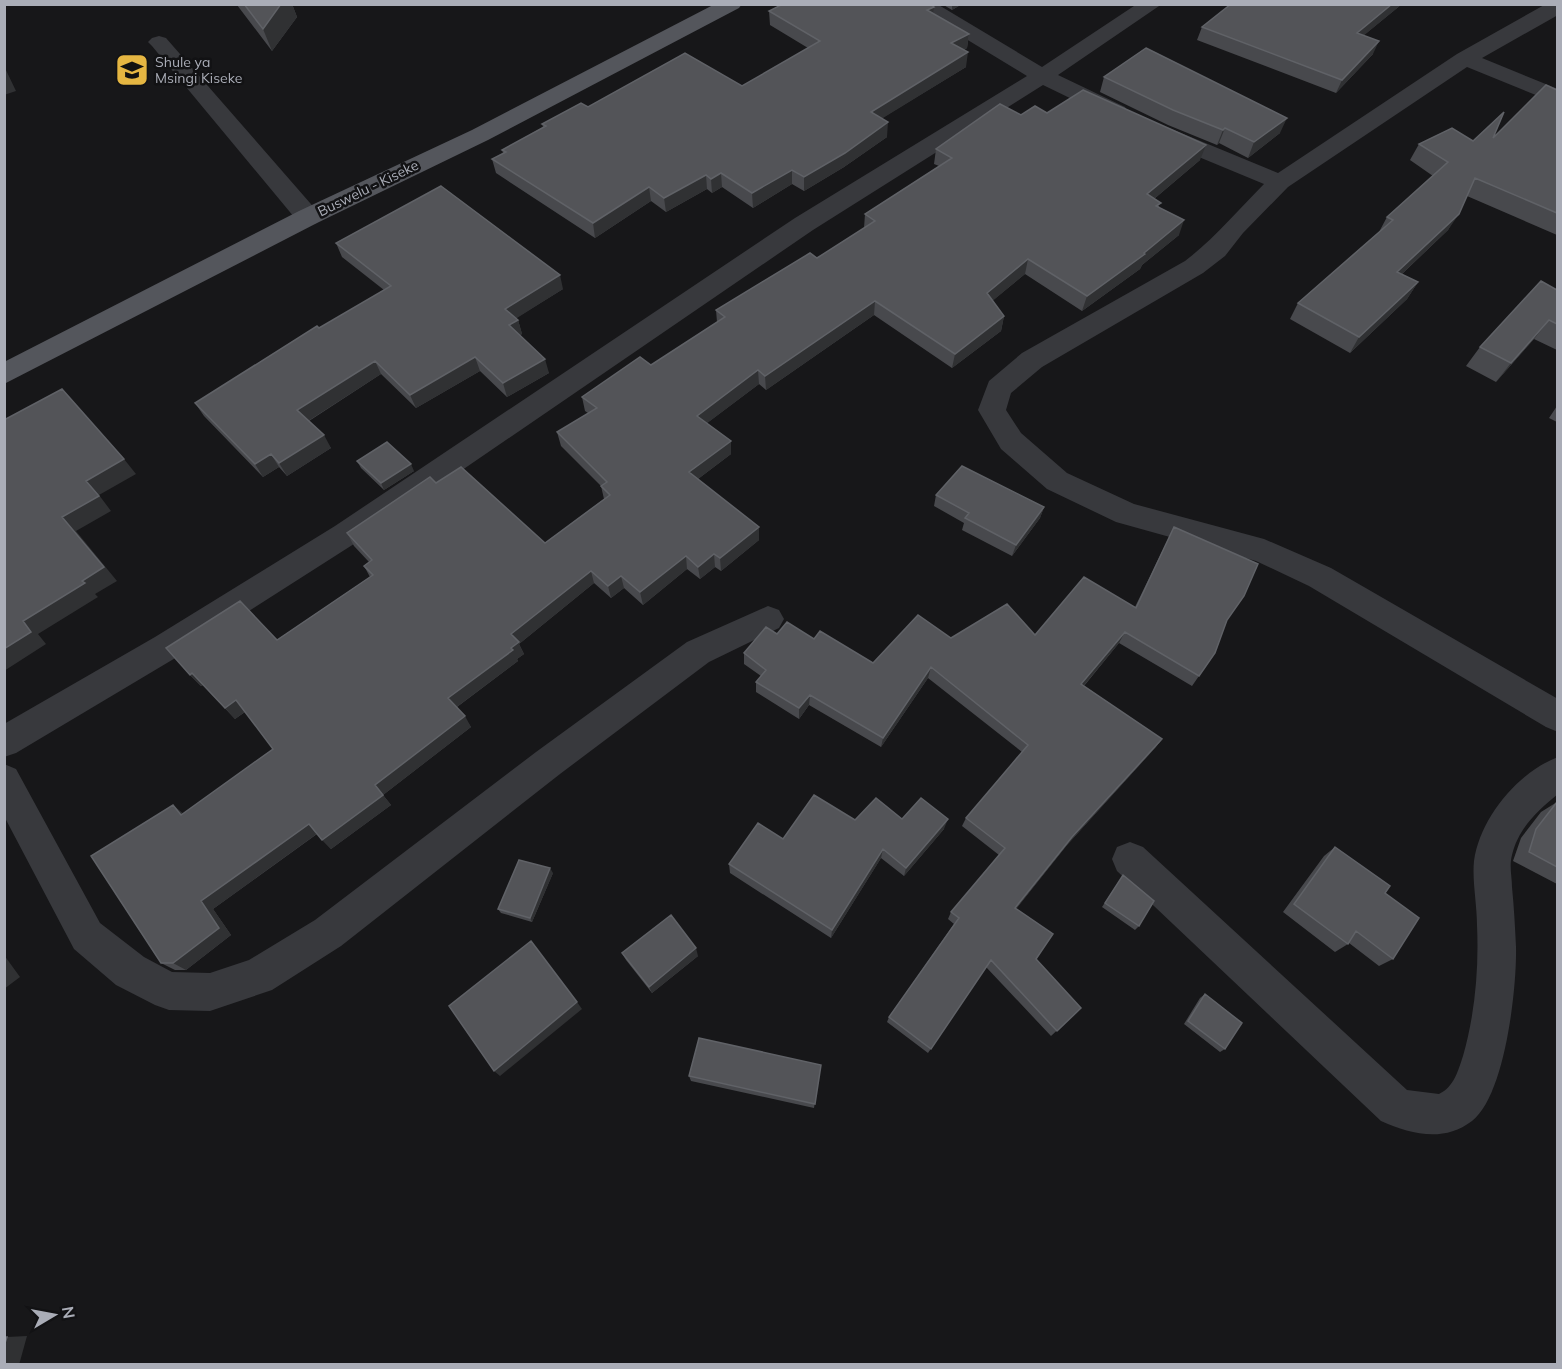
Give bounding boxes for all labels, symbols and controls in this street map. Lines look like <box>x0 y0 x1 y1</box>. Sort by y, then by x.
school or university icon: Shule ya Msingi Kiseke <box>114 52 150 88</box>
place label: Shule ya Msingi Kiseke <box>155 53 242 87</box>
street label: Buswelu - Kiseke <box>315 156 421 220</box>
north arrow <box>24 1285 84 1345</box>
text: N <box>58 1305 80 1320</box>

